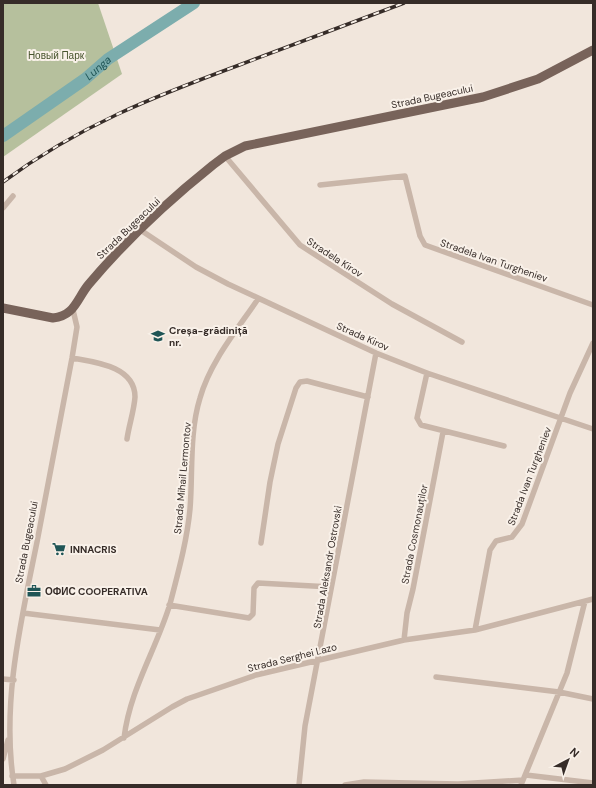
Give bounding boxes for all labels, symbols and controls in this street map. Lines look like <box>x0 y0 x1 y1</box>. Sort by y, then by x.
park label: Новый Парк <box>28 49 85 62</box>
water label: Lunga <box>82 52 114 83</box>
street label: Strada Bugeacului <box>390 81 474 112</box>
street label: Strada Bugeacului <box>94 195 163 262</box>
street label: Stradela Kirov <box>304 235 366 281</box>
street label: Stradela Ivan Turgheniev <box>438 236 550 285</box>
street label: Strada Kirov <box>335 319 392 354</box>
place label: Creșa-grădiniță nr. <box>169 324 248 349</box>
school or university icon: Creșa-grădiniță nr. <box>150 328 166 344</box>
street label: Strada Mihail Lermontov <box>171 421 194 535</box>
street label: Strada Ivan Turgheniev <box>505 424 555 527</box>
street label: Strada Cosmonauților <box>398 483 431 585</box>
street label: Strada Bugeacului <box>12 500 41 584</box>
street label: Strada Aleksandr Ostrovski <box>310 505 345 630</box>
supermarket icon: INNACRIS <box>51 541 67 557</box>
place label: INNACRIS <box>70 543 116 556</box>
office icon: ОФИС COOPERATIVA <box>26 583 42 599</box>
place label: ОФИС COOPERATIVA <box>45 585 148 598</box>
street label: Strada Serghei Lazo <box>246 640 338 675</box>
north arrow <box>548 740 588 780</box>
text: N <box>567 745 582 760</box>

